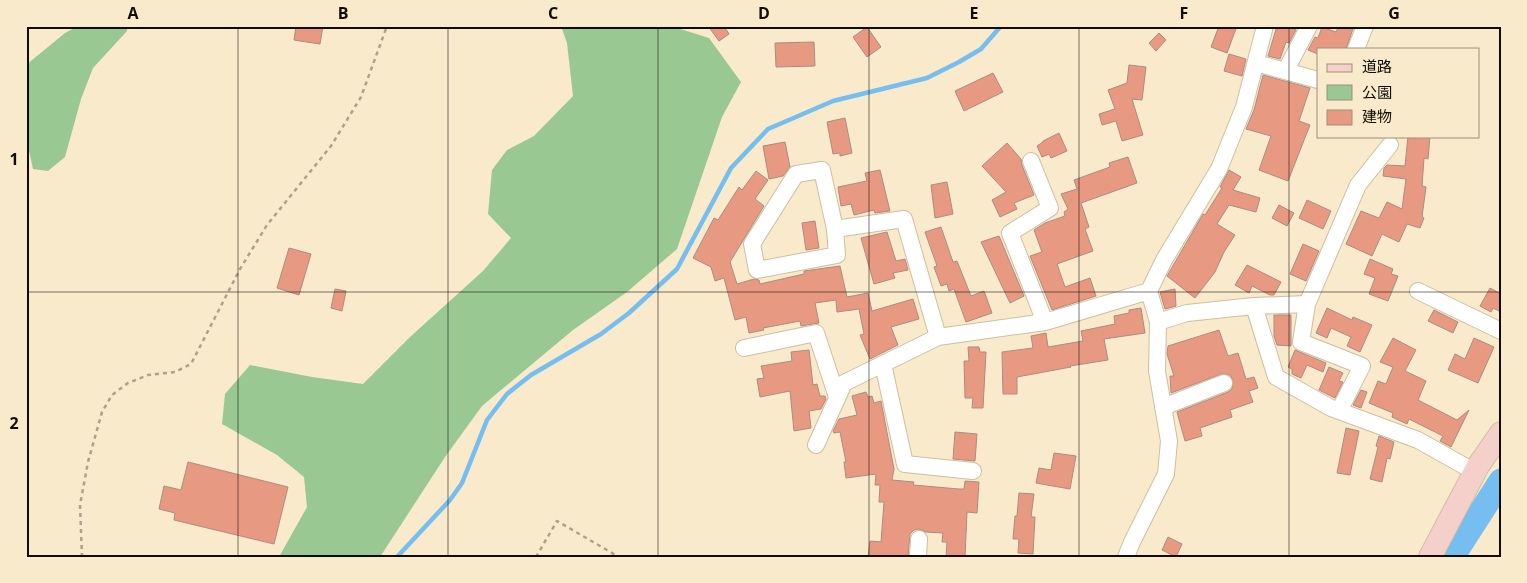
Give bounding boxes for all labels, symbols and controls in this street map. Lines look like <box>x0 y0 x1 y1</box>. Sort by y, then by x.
text: A <box>127 2 139 24</box>
text: B <box>338 2 348 24</box>
text: C <box>548 2 558 24</box>
text: D <box>758 2 770 24</box>
text: E <box>970 2 979 24</box>
text: F <box>1180 2 1188 24</box>
text: G <box>1388 2 1400 24</box>
legend <box>1317 48 1480 138</box>
text: 道路 <box>1362 56 1392 76</box>
text: 公園 <box>1362 82 1392 102</box>
text: 建物 <box>1362 106 1392 126</box>
text: 1 <box>9 148 19 170</box>
text: 2 <box>9 412 19 434</box>

